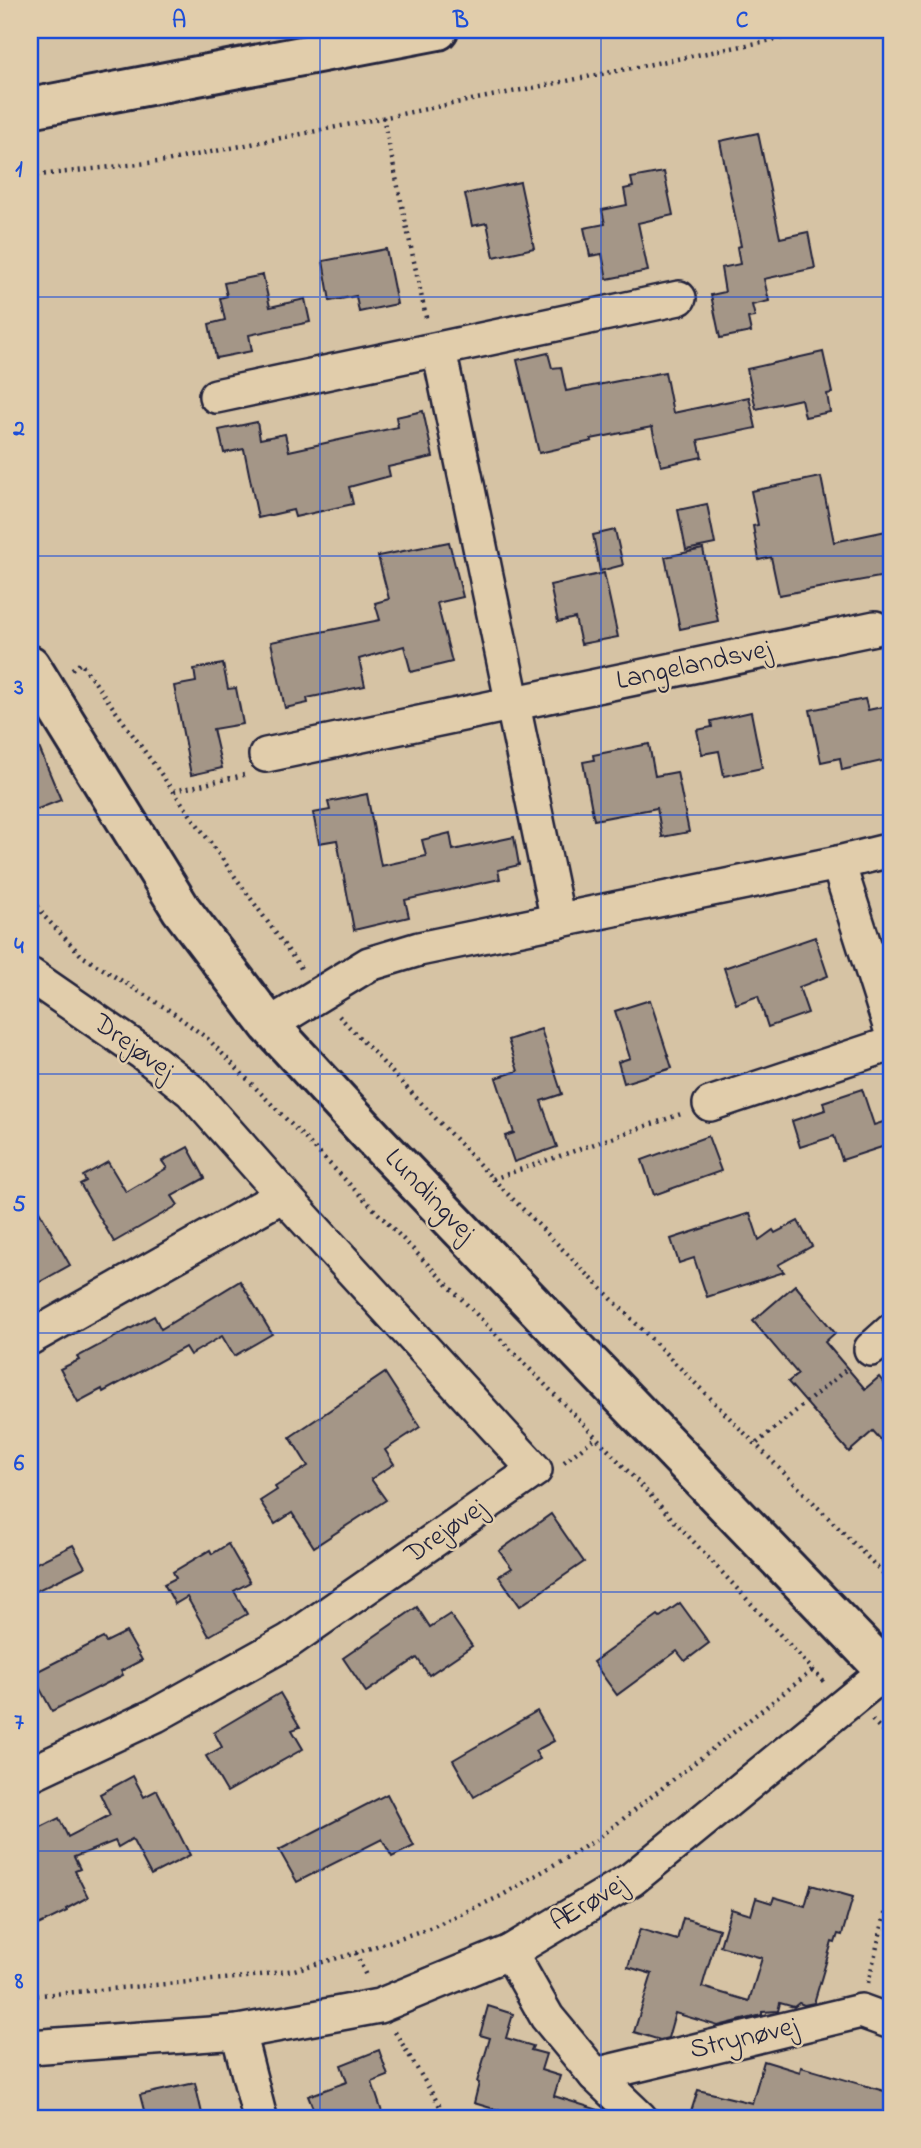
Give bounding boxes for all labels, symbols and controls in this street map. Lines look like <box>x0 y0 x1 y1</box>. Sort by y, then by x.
text: A <box>172 5 186 38</box>
text: B <box>452 5 469 38</box>
text: C <box>736 5 749 38</box>
text: 1 <box>15 154 23 187</box>
text: 2 <box>12 413 25 446</box>
street label: Langelandsvej <box>613 629 777 702</box>
text: 3 <box>13 672 24 705</box>
text: 4 <box>14 931 24 964</box>
street label: Drejøvej <box>83 1004 183 1092</box>
street label: Lundingvej <box>374 1140 485 1253</box>
text: 5 <box>12 1189 26 1222</box>
text: 6 <box>14 1448 25 1481</box>
street label: Drejøvej <box>396 1488 496 1576</box>
text: 7 <box>14 1707 24 1740</box>
street label: Ærøvej <box>543 1864 636 1943</box>
text: 8 <box>14 1966 24 1999</box>
street label: Strynøvej <box>686 2006 803 2071</box>

